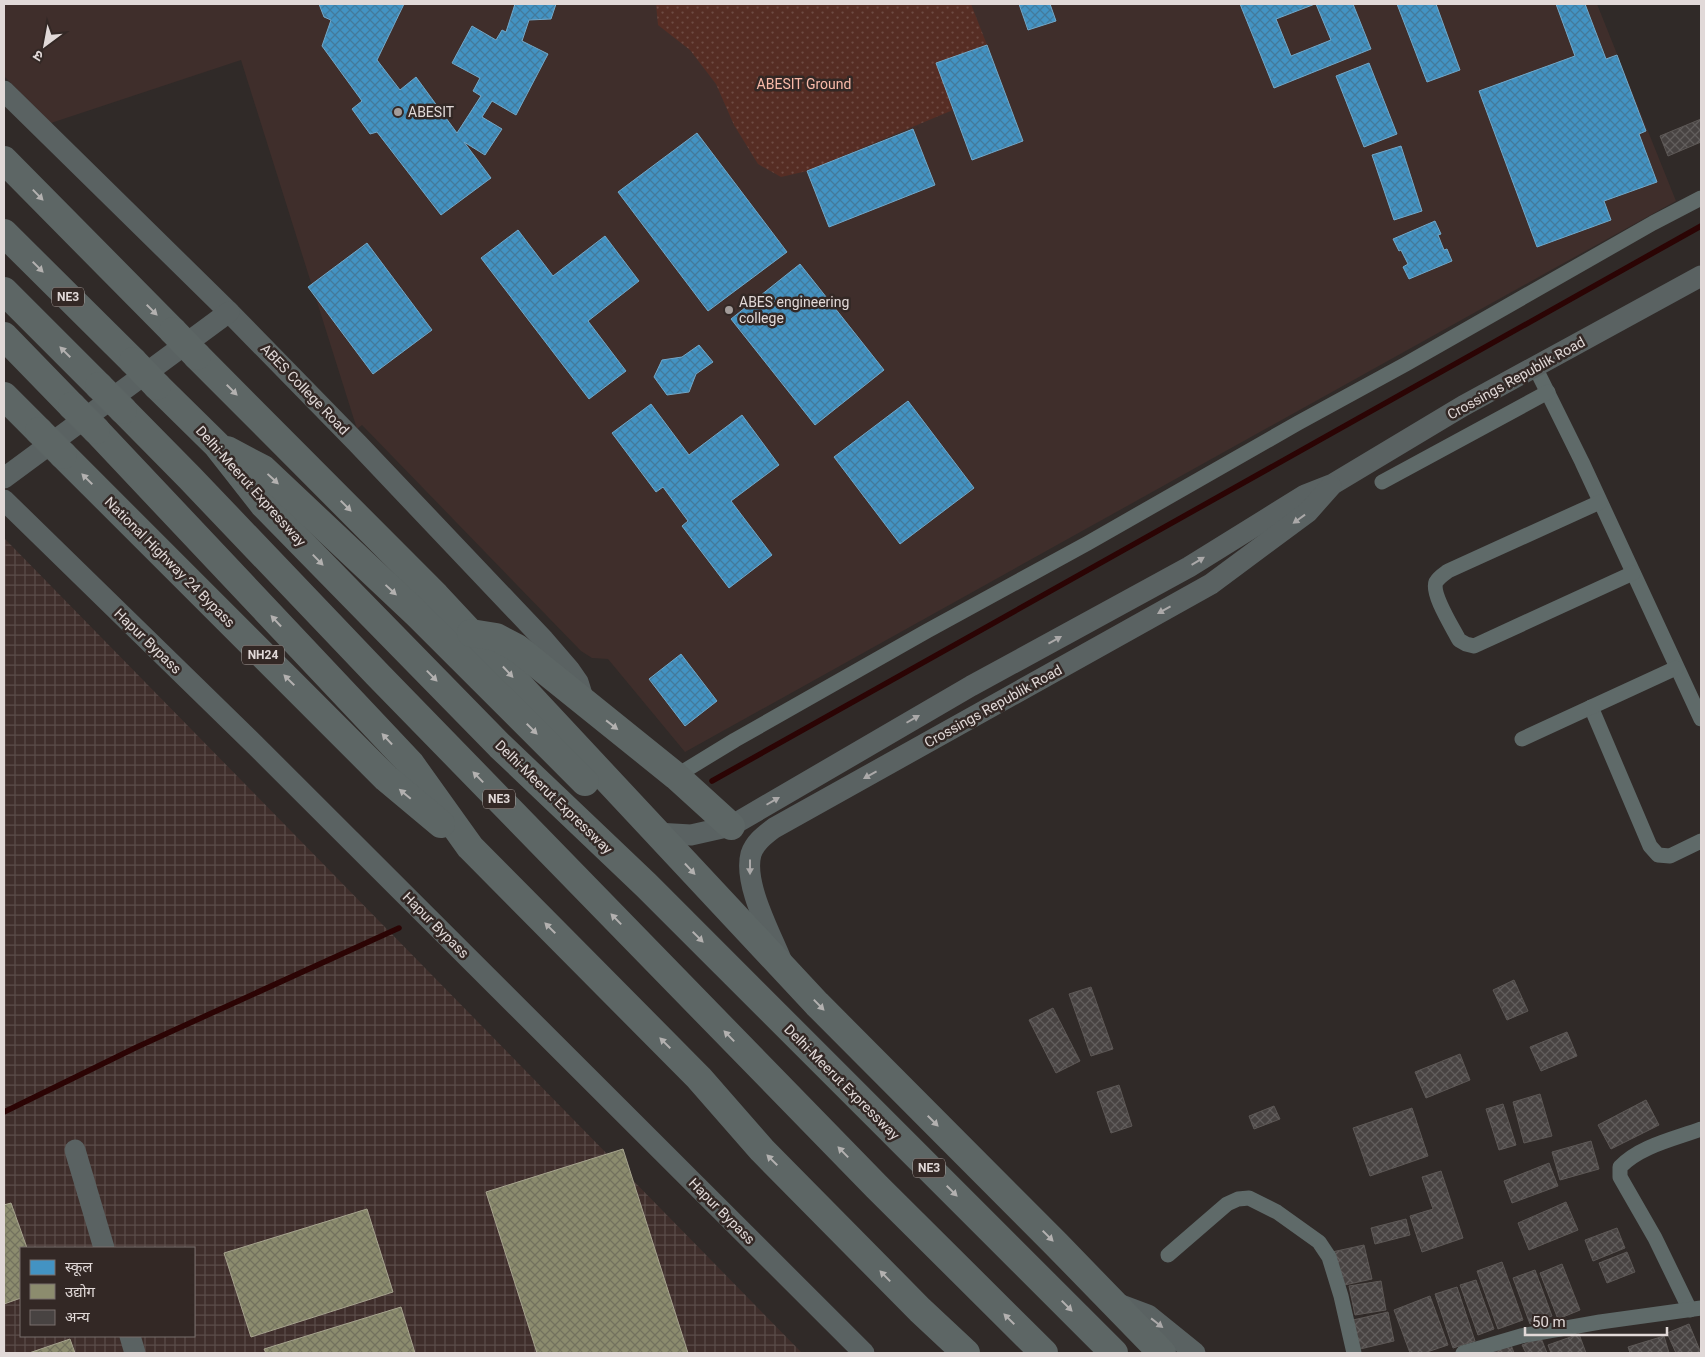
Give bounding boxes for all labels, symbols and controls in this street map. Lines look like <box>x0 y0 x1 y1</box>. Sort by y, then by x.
north arrow <box>20 20 70 70</box>
text: उ <box>30 47 46 65</box>
park label: ABESIT Ground <box>757 76 851 92</box>
place label: ABESIT <box>408 104 455 120</box>
marker: ABESIT <box>392 106 404 118</box>
one-way arrow <box>32 189 44 201</box>
one-way arrow <box>32 261 44 273</box>
road number: NE3 <box>52 288 84 306</box>
place label: ABES engineering college <box>739 294 849 326</box>
one-way arrow <box>146 304 158 316</box>
marker: ABES engineering college <box>723 304 735 316</box>
street label: Crossings Republik Road <box>1444 333 1588 423</box>
street label: ABES College Road <box>258 340 352 438</box>
one-way arrow <box>59 346 71 358</box>
one-way arrow <box>225 384 237 396</box>
street label: Delhi-Meerut Expressway <box>193 422 310 550</box>
one-way arrow <box>81 473 93 485</box>
one-way arrow <box>267 473 279 485</box>
street label: National Highway 24 Bypass <box>102 494 238 630</box>
one-way arrow <box>340 499 352 511</box>
one-way arrow <box>1292 514 1306 524</box>
one-way arrow <box>312 554 324 566</box>
one-way arrow <box>1191 557 1204 566</box>
one-way arrow <box>385 584 397 596</box>
street label: Hapur Bypass <box>111 605 185 677</box>
one-way arrow <box>1157 606 1172 614</box>
one-way arrow <box>270 615 282 627</box>
one-way arrow <box>1048 635 1062 644</box>
road number: NH24 <box>242 646 284 664</box>
street label: Crossings Republik Road <box>921 661 1065 751</box>
one-way arrow <box>502 666 514 678</box>
one-way arrow <box>426 670 438 682</box>
one-way arrow <box>283 675 295 687</box>
one-way arrow <box>907 715 920 724</box>
one-way arrow <box>605 720 618 731</box>
one-way arrow <box>526 723 538 735</box>
one-way arrow <box>381 733 393 745</box>
street label: Delhi-Meerut Expressway <box>492 737 616 857</box>
one-way arrow <box>863 770 877 779</box>
one-way arrow <box>472 772 484 784</box>
one-way arrow <box>399 788 412 799</box>
road number: NE3 <box>483 790 515 809</box>
one-way arrow <box>767 797 780 806</box>
one-way arrow <box>747 859 755 875</box>
one-way arrow <box>684 862 696 874</box>
street label: Hapur Bypass <box>400 889 472 961</box>
one-way arrow <box>610 913 622 925</box>
one-way arrow <box>544 922 556 934</box>
one-way arrow <box>692 931 704 943</box>
one-way arrow <box>813 999 825 1011</box>
street label: Delhi-Meerut Expressway <box>781 1021 903 1143</box>
one-way arrow <box>723 1030 735 1042</box>
one-way arrow <box>659 1037 671 1049</box>
one-way arrow <box>927 1115 939 1127</box>
one-way arrow <box>837 1146 849 1158</box>
one-way arrow <box>766 1154 778 1166</box>
road number: NE3 <box>913 1158 945 1178</box>
street label: Hapur Bypass <box>686 1175 758 1247</box>
one-way arrow <box>946 1185 958 1197</box>
one-way arrow <box>1042 1230 1054 1242</box>
legend <box>20 1247 195 1337</box>
text: स्कूल <box>65 1258 93 1277</box>
one-way arrow <box>880 1270 892 1282</box>
text: उद्योग <box>65 1283 96 1301</box>
one-way arrow <box>1061 1300 1073 1312</box>
scale bar <box>1525 1304 1668 1336</box>
text: अन्य <box>65 1308 90 1326</box>
one-way arrow <box>1003 1313 1015 1325</box>
text: 50 m <box>1532 1313 1566 1331</box>
one-way arrow <box>1150 1317 1163 1328</box>

